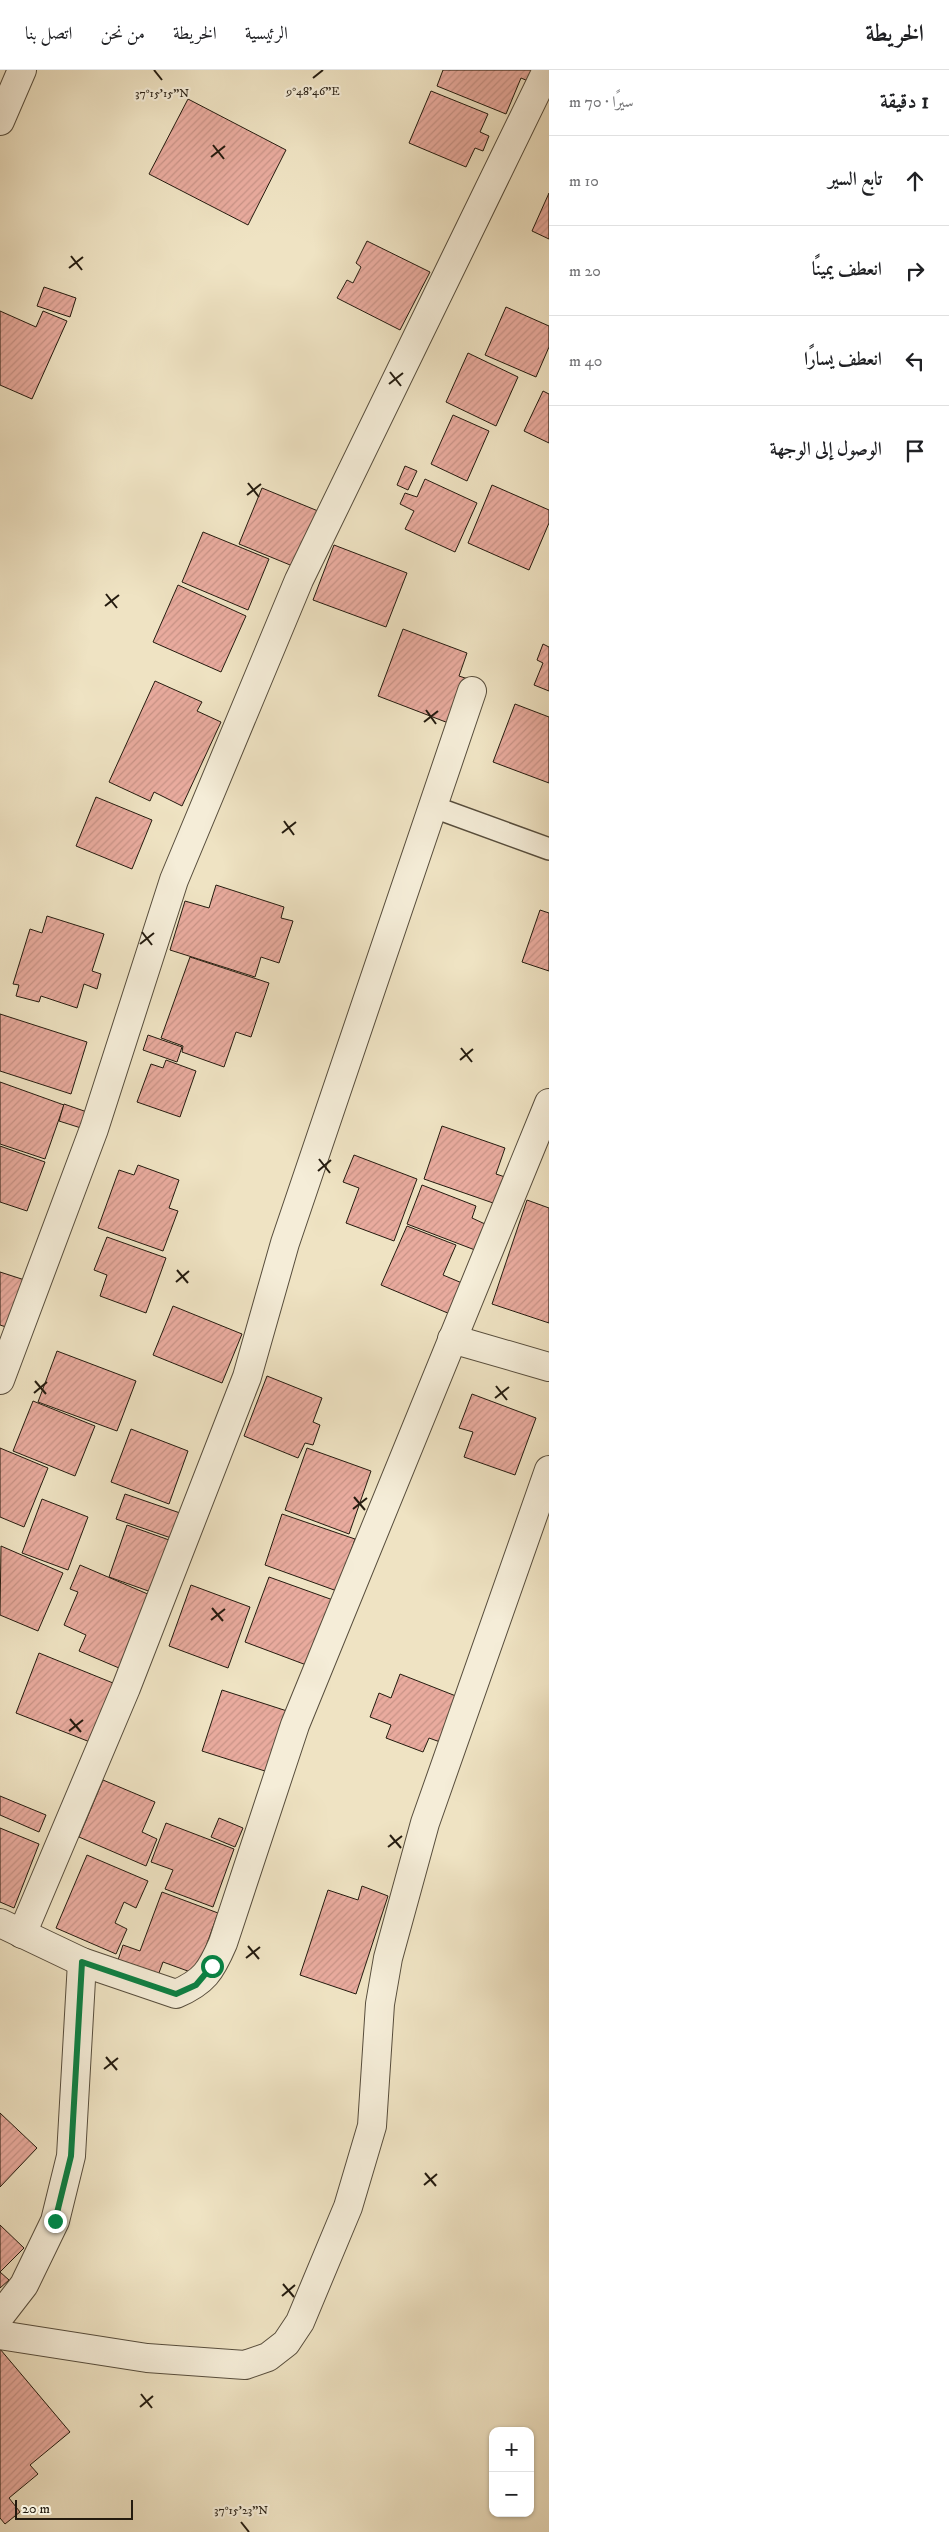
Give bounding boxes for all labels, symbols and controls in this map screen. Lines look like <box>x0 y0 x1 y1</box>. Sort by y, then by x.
text: الخريطة <box>866 19 924 49</box>
text: اتصل بنا <box>25 23 72 45</box>
text: من نحن <box>100 23 145 45</box>
text: الخريطة <box>173 23 217 45</box>
text: الرئيسية <box>245 23 288 45</box>
text: 9°48'46"E <box>285 84 340 99</box>
text: 37°15'15"N <box>135 86 189 101</box>
text: 1 دقيقة <box>880 89 929 115</box>
text: سيرًا · 70 m <box>569 92 634 112</box>
icon: ahead <box>901 167 929 195</box>
text: تابع السير <box>828 168 882 191</box>
text: 10 m <box>569 171 599 191</box>
icon: right <box>901 257 929 285</box>
text: انعطف يمينًا <box>812 258 882 281</box>
text: 20 m <box>569 261 601 281</box>
icon: left <box>901 347 929 375</box>
text: انعطف يسارًا <box>804 348 882 371</box>
text: 40 m <box>569 351 602 371</box>
icon: arrive <box>901 437 929 465</box>
text: الوصول إلى الوجهة <box>770 438 882 461</box>
route start <box>201 1955 224 1978</box>
route end <box>44 2210 67 2233</box>
map controls <box>489 2427 534 2517</box>
button: + <box>489 2427 534 2472</box>
button: − <box>489 2472 534 2517</box>
scale bar <box>15 2497 132 2520</box>
text: 20 m <box>22 2500 50 2518</box>
text: 37°15'23"N <box>214 2503 268 2518</box>

